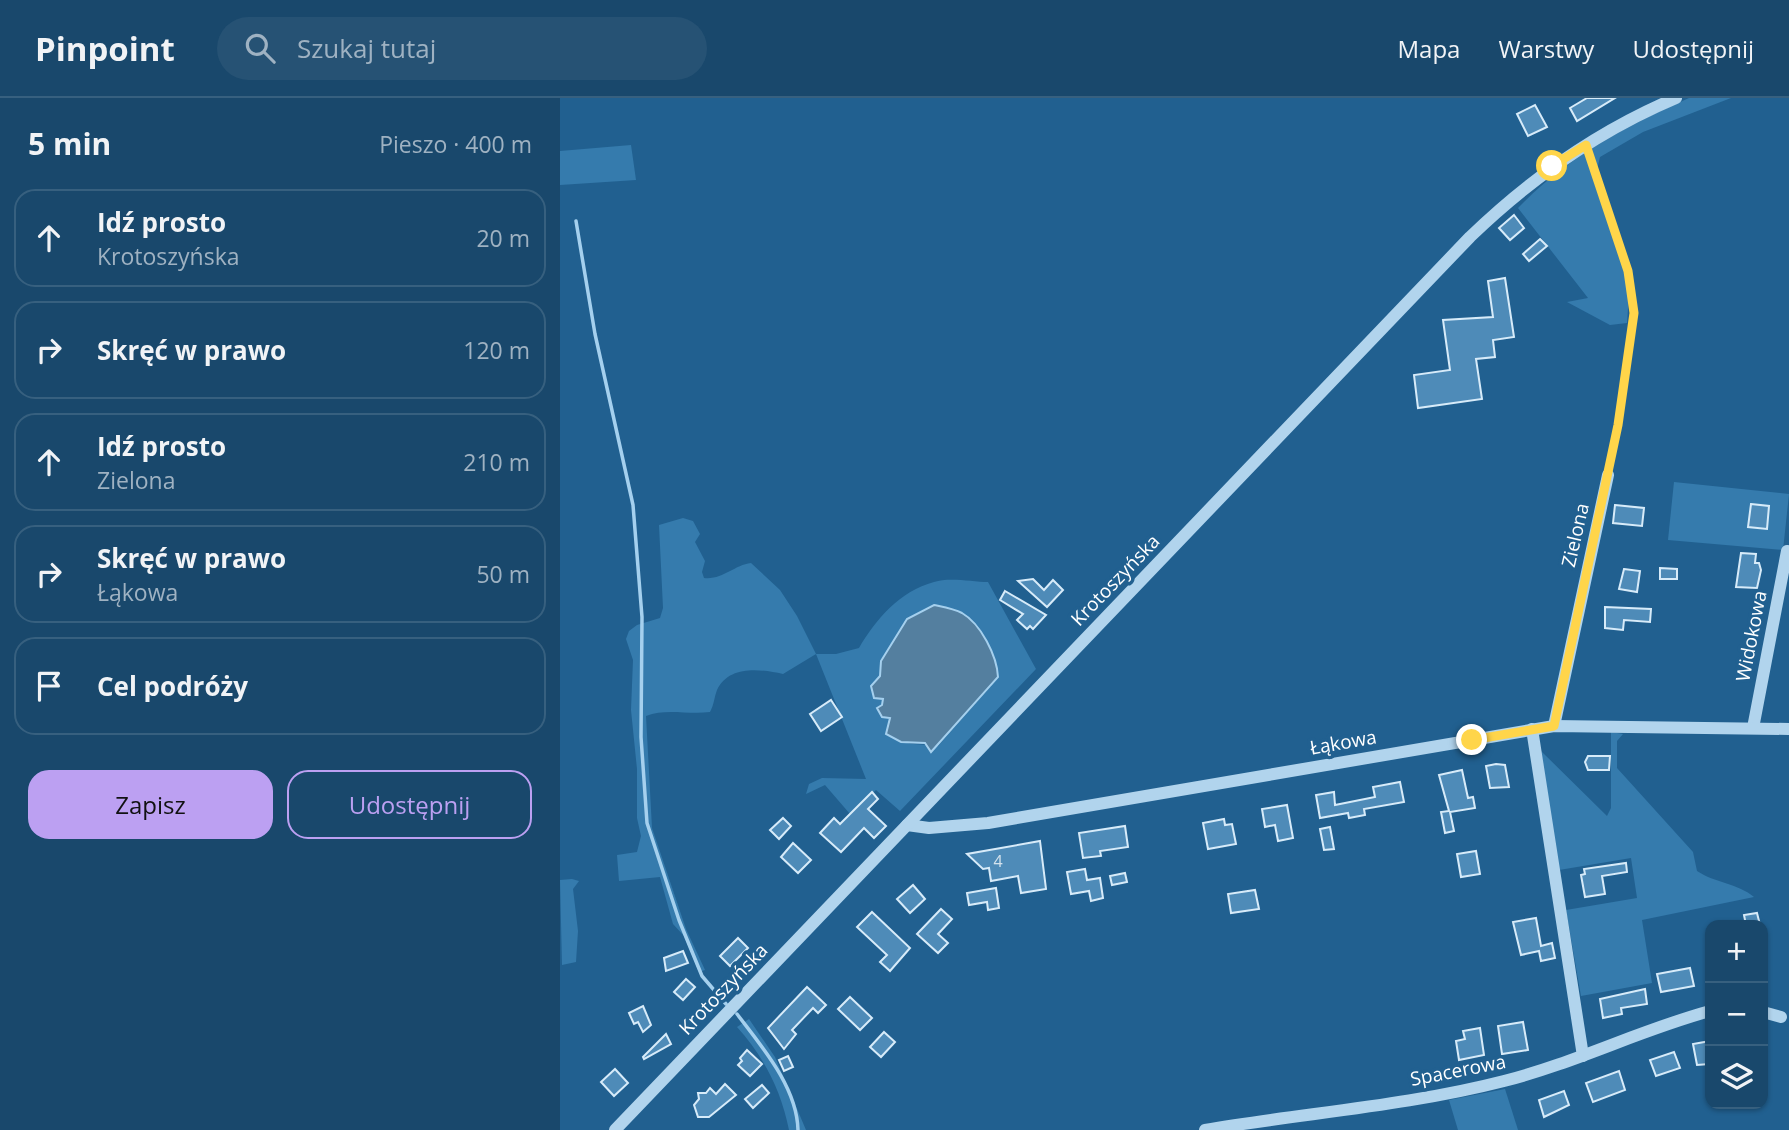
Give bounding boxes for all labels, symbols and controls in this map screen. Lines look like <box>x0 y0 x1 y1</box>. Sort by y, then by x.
search box <box>217 17 707 80</box>
text: Pinpoint <box>35 26 175 71</box>
icon: search <box>241 29 279 67</box>
text: Szukaj tutaj <box>297 30 436 66</box>
text: Mapa <box>1398 32 1460 65</box>
text: Warstwy <box>1498 32 1594 65</box>
text: Udostępnij <box>1632 32 1754 65</box>
text: 5 min <box>28 123 111 164</box>
text: Pieszo · 400 m <box>379 128 532 160</box>
route start <box>1536 150 1567 181</box>
text: Idź prosto <box>97 204 226 240</box>
icon: ahead <box>30 219 68 257</box>
text: 20 m <box>476 222 530 254</box>
text: Krotoszyńska <box>97 240 240 272</box>
icon: right <box>30 331 68 369</box>
text: Skręć w prawo <box>97 332 286 368</box>
text: 120 m <box>463 334 530 366</box>
text: Idź prosto <box>97 428 226 464</box>
icon: ahead <box>30 443 68 481</box>
text: 210 m <box>463 446 530 478</box>
text: Zielona <box>97 464 175 496</box>
street label: Zielona <box>1555 501 1595 569</box>
street label: Krotoszyńska <box>1065 529 1165 631</box>
text: Skręć w prawo <box>97 540 286 576</box>
icon: right <box>30 555 68 593</box>
text: 50 m <box>476 558 530 590</box>
text: Łąkowa <box>97 576 178 608</box>
street label: Widokowa <box>1729 588 1773 684</box>
icon: arrive <box>30 667 68 705</box>
text: Cel podróży <box>97 668 248 704</box>
street label: Łąkowa <box>1308 723 1378 761</box>
route end <box>1456 724 1487 755</box>
button: Zapisz <box>28 770 273 839</box>
button: Udostępnij <box>287 770 532 839</box>
house number: 4 <box>993 850 1003 872</box>
map controls <box>1705 920 1768 1109</box>
button: + <box>1705 920 1768 983</box>
street label: Krotoszyńska <box>673 938 773 1040</box>
button: − <box>1705 983 1768 1046</box>
button: layers <box>1705 1046 1768 1109</box>
street label: Spacerowa <box>1408 1048 1508 1092</box>

